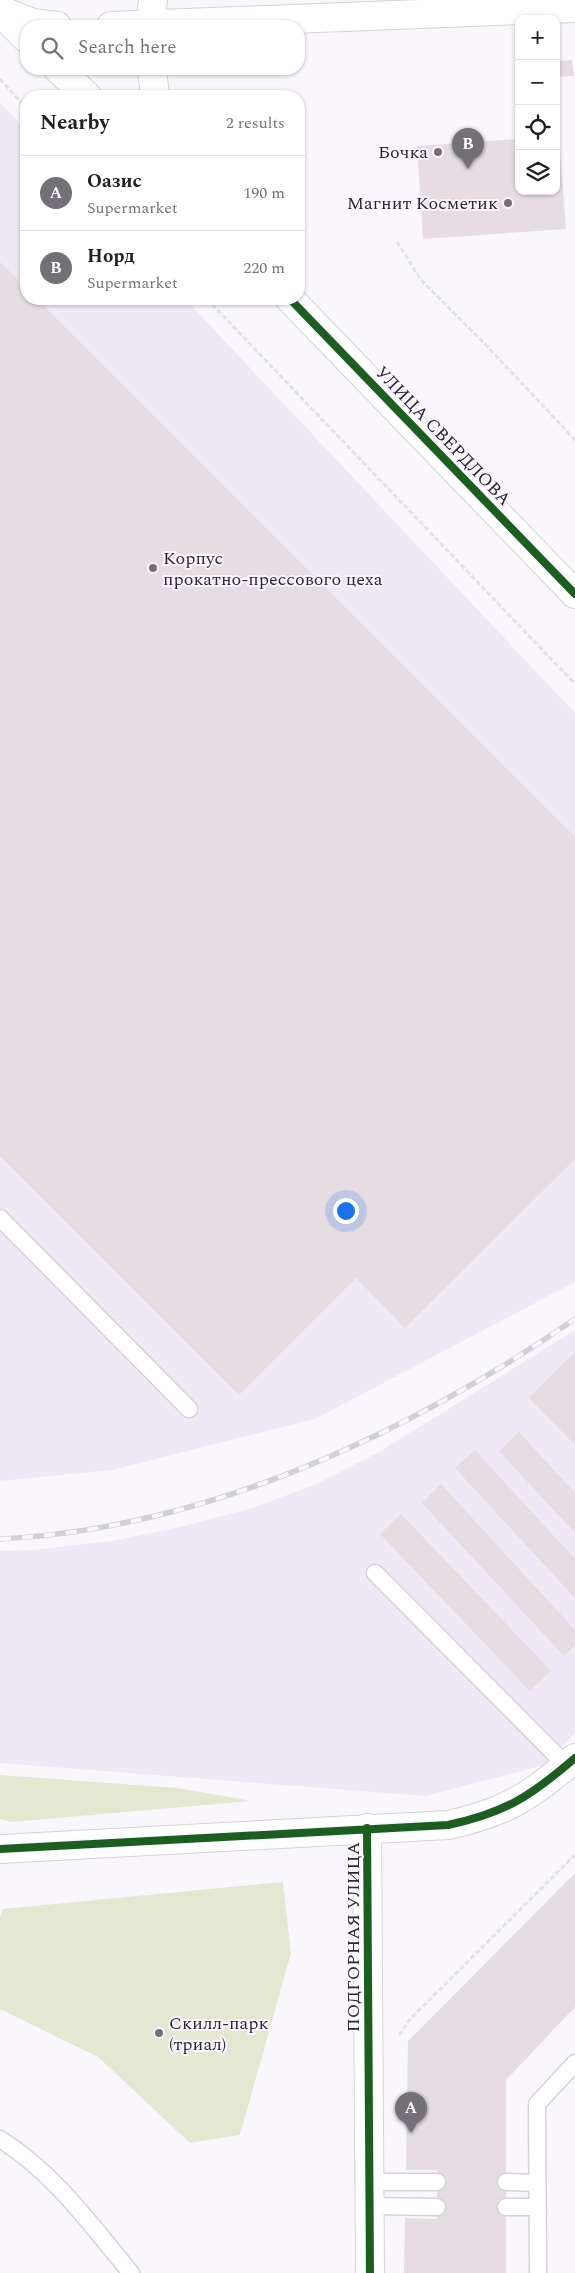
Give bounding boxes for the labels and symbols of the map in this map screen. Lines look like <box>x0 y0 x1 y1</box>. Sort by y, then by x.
pin: B <box>452 128 484 169</box>
place label: Бочка <box>378 139 428 166</box>
marker: Бочка <box>432 146 444 158</box>
place label: Магнит Косметик <box>347 190 498 217</box>
marker: Магнит Косметик <box>502 197 514 209</box>
street label: УЛИЦА СВЕРДЛОВА <box>369 360 517 512</box>
place label: Корпус прокатно-прессового цеха <box>163 545 383 593</box>
marker: Корпус прокатно-прессового цеха <box>147 562 159 574</box>
your location <box>333 1198 359 1224</box>
street label: ПОДГОРНАЯ УЛИЦА <box>340 1842 367 2032</box>
place label: Скилл-парк (триал) <box>169 2010 269 2058</box>
marker: Скилл-парк (триал) <box>153 2027 165 2039</box>
pin: A <box>395 2092 427 2133</box>

